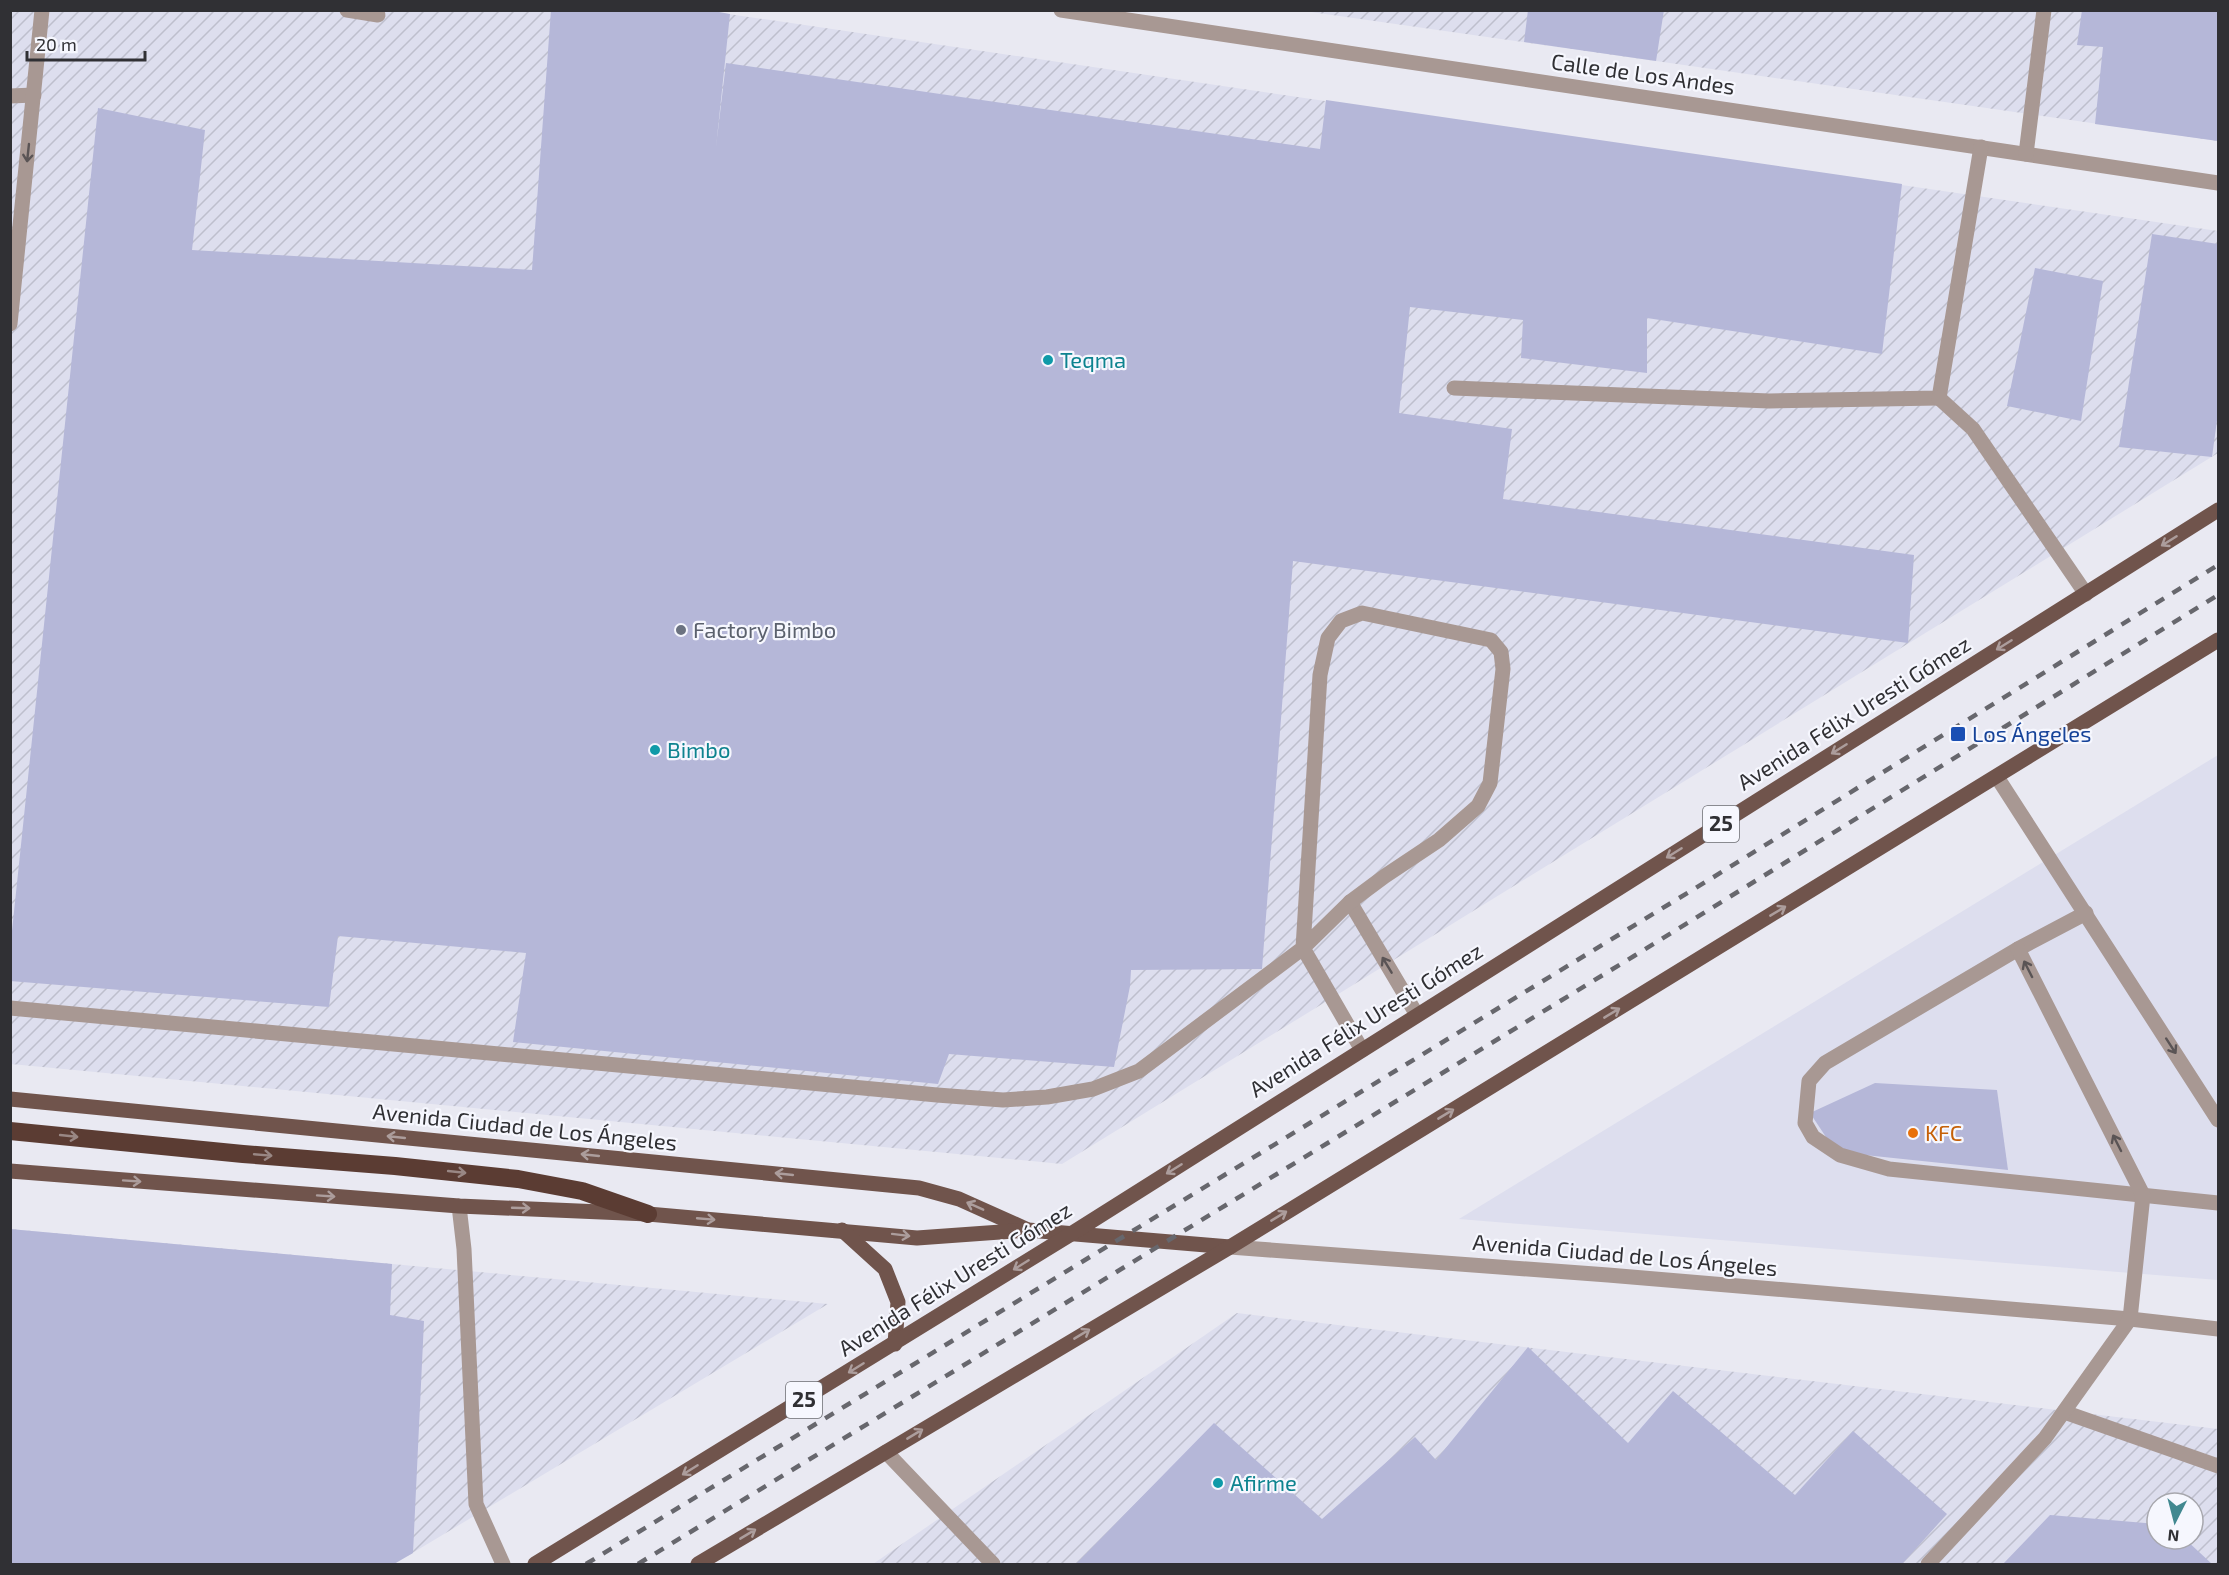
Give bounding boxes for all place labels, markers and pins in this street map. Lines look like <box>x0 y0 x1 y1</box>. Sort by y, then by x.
place label: Teqma <box>1060 346 1126 372</box>
marker: Teqma <box>1041 353 1055 367</box>
place label: Factory Bimbo <box>693 616 836 642</box>
marker: Factory Bimbo <box>674 623 688 637</box>
place label: Los Ángeles <box>1972 720 2091 746</box>
marker: Los Ángeles <box>1949 725 1967 743</box>
place label: Bimbo <box>667 736 730 762</box>
marker: Bimbo <box>648 743 662 757</box>
place label: KFC <box>1925 1119 1962 1145</box>
marker: KFC <box>1906 1126 1920 1140</box>
place label: Afirme <box>1230 1469 1297 1495</box>
marker: Afirme <box>1211 1476 1225 1490</box>

